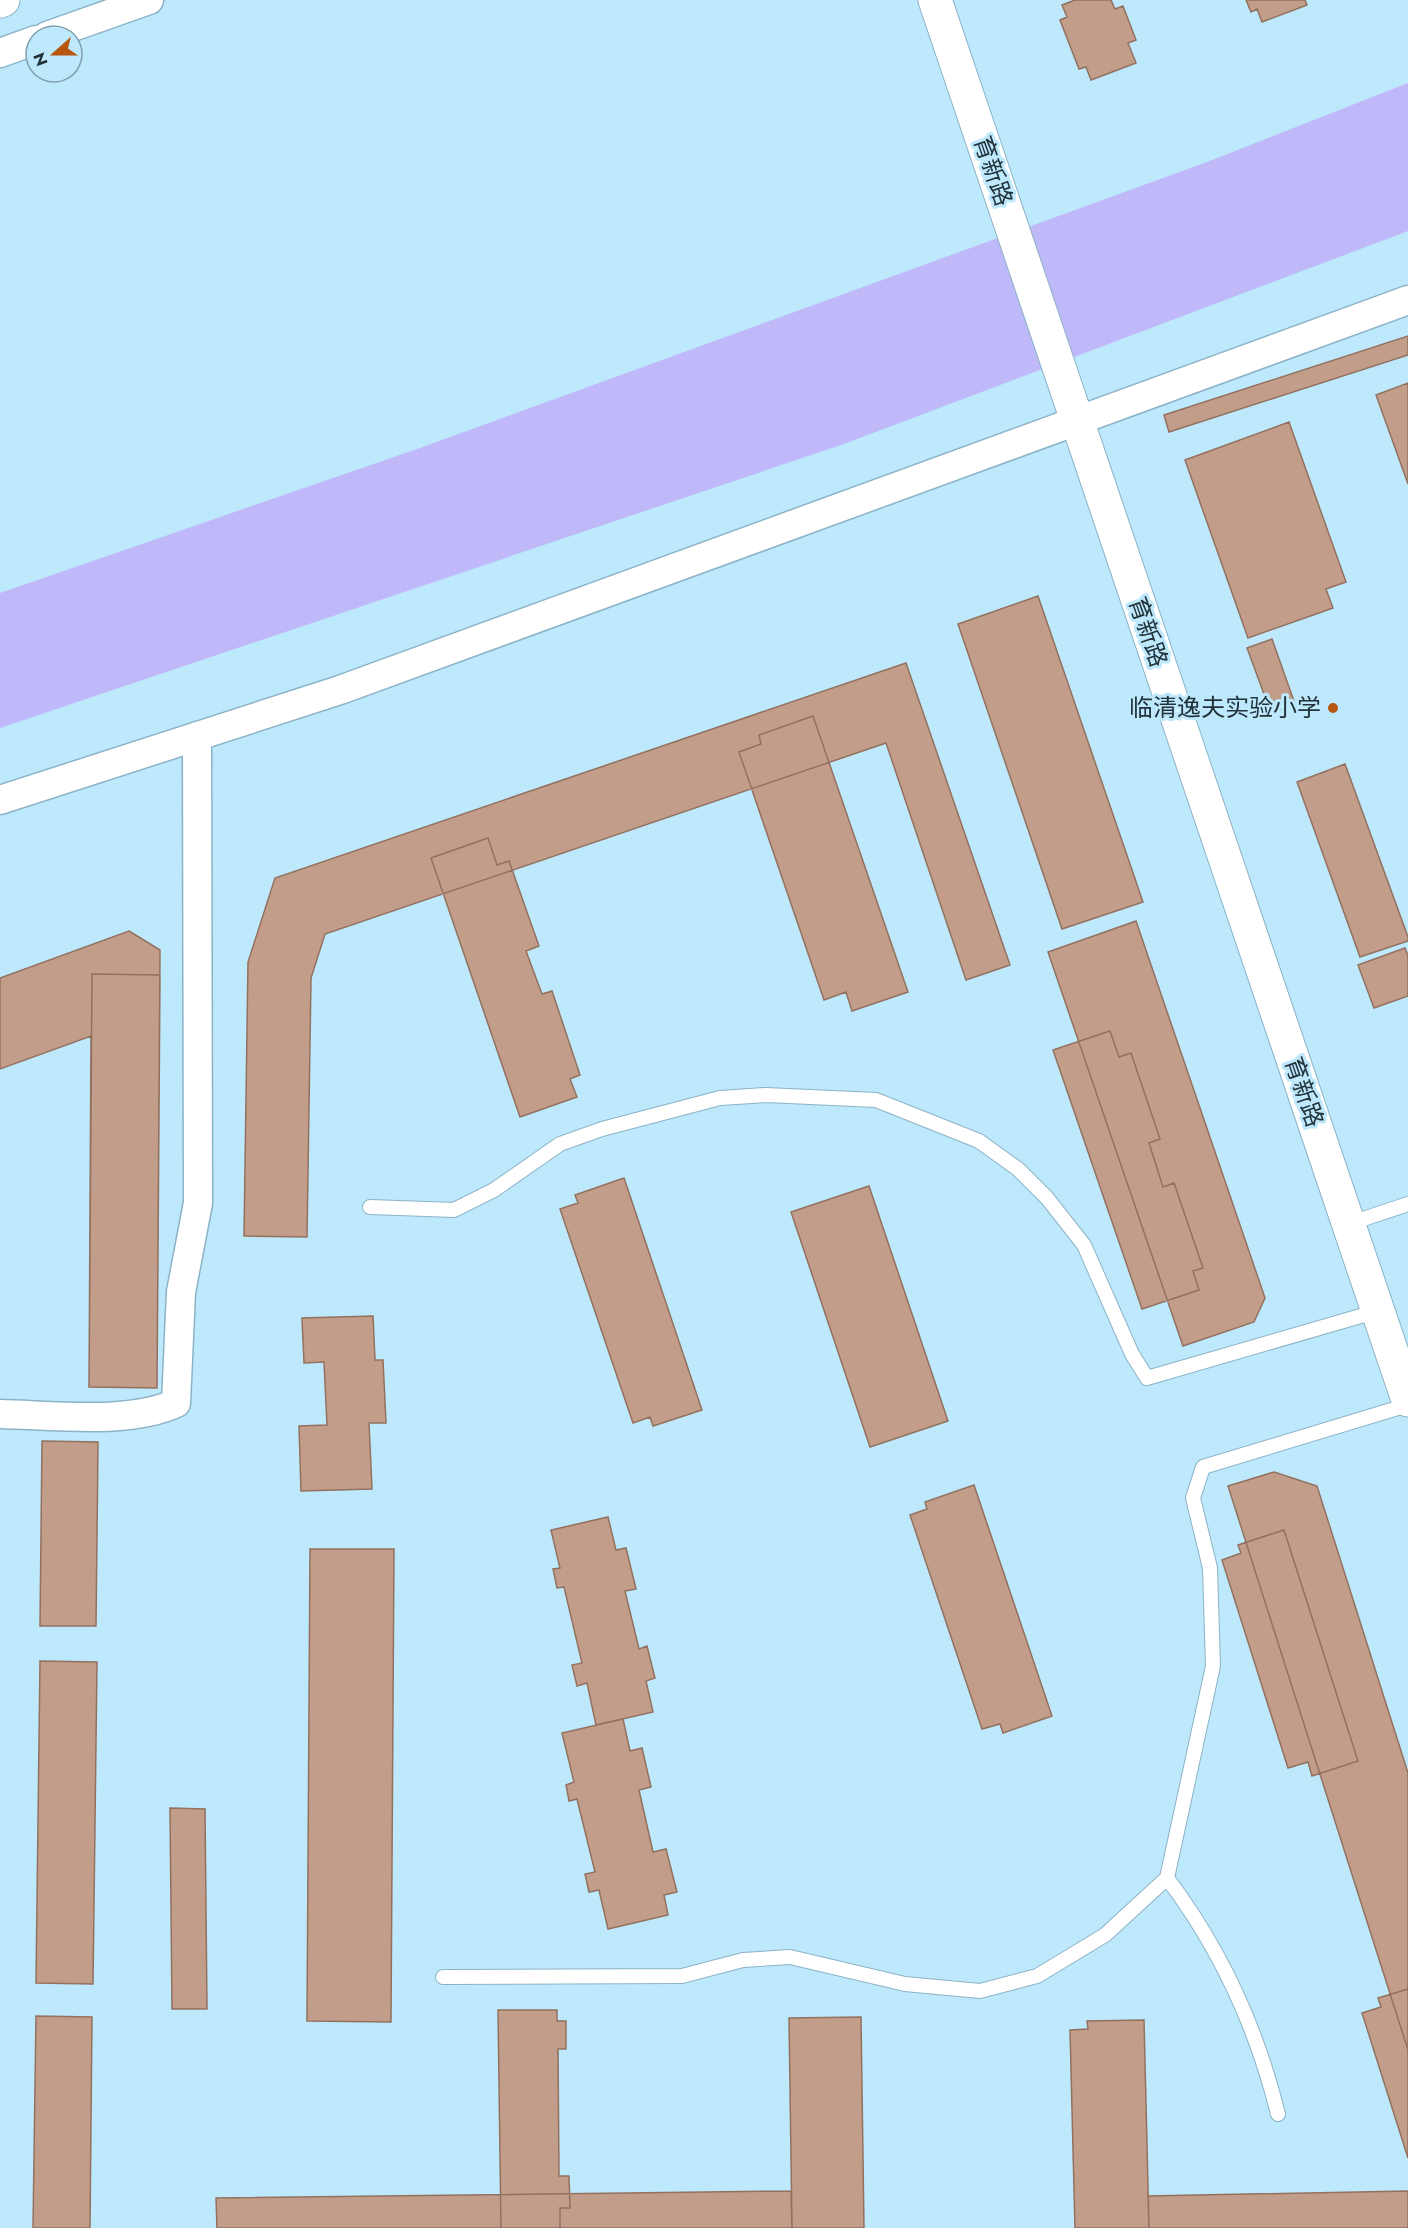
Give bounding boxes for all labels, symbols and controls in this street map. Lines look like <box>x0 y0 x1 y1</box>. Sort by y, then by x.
north arrow <box>24 24 84 84</box>
text: N <box>27 49 53 69</box>
street label: 育新路 <box>965 131 1022 211</box>
street label: 育新路 <box>1120 592 1177 672</box>
place label: 临清逸夫实验小学 <box>1129 690 1321 725</box>
marker: 临清逸夫实验小学 <box>1326 701 1340 715</box>
street label: 育新路 <box>1276 1052 1333 1132</box>

